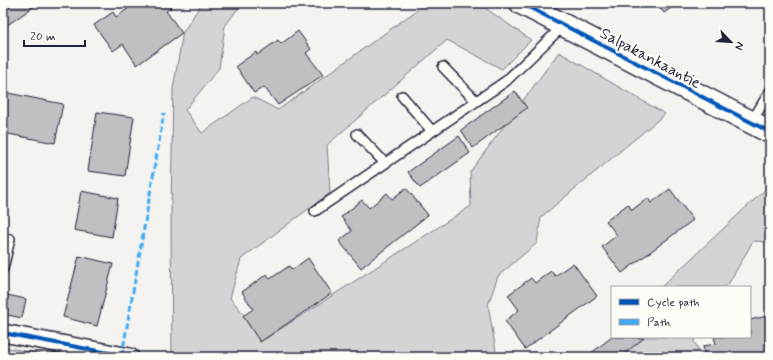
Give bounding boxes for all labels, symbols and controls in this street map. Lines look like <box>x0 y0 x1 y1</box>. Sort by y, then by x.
scale bar <box>24 22 85 48</box>
north arrow <box>711 22 751 62</box>
street label: Salpakankaantie <box>596 23 704 94</box>
text: 20 m <box>30 29 56 45</box>
text: N <box>731 40 747 52</box>
legend <box>611 286 751 338</box>
text: Cycle path <box>647 295 699 311</box>
text: Path <box>647 315 670 331</box>

